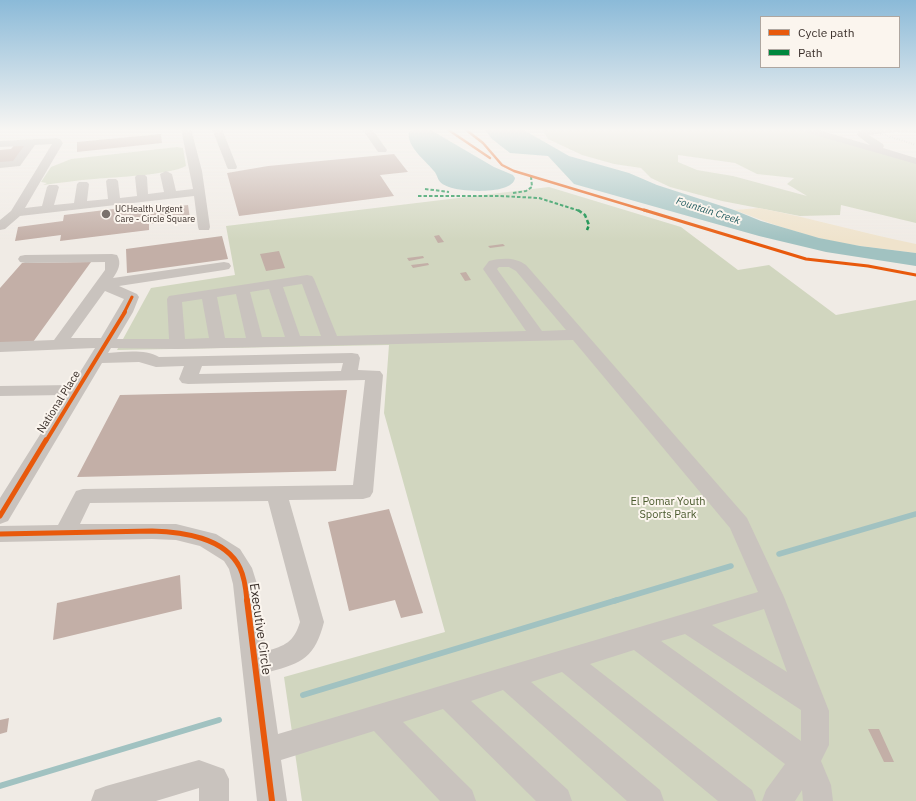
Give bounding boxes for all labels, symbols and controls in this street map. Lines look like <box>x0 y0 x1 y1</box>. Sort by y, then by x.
legend <box>760 16 900 68</box>
text: Cycle path <box>798 25 855 40</box>
text: Path <box>798 45 823 60</box>
water label: Fountain Creek <box>675 195 741 227</box>
place label: UCHealth Urgent Care - Circle Square <box>115 204 195 225</box>
marker: UCHealth Urgent Care - Circle Square <box>100 208 112 220</box>
street label: National Place <box>35 368 83 436</box>
park label: El Pomar Youth Sports Park <box>630 495 706 521</box>
street label: Executive Circle <box>246 582 274 676</box>

